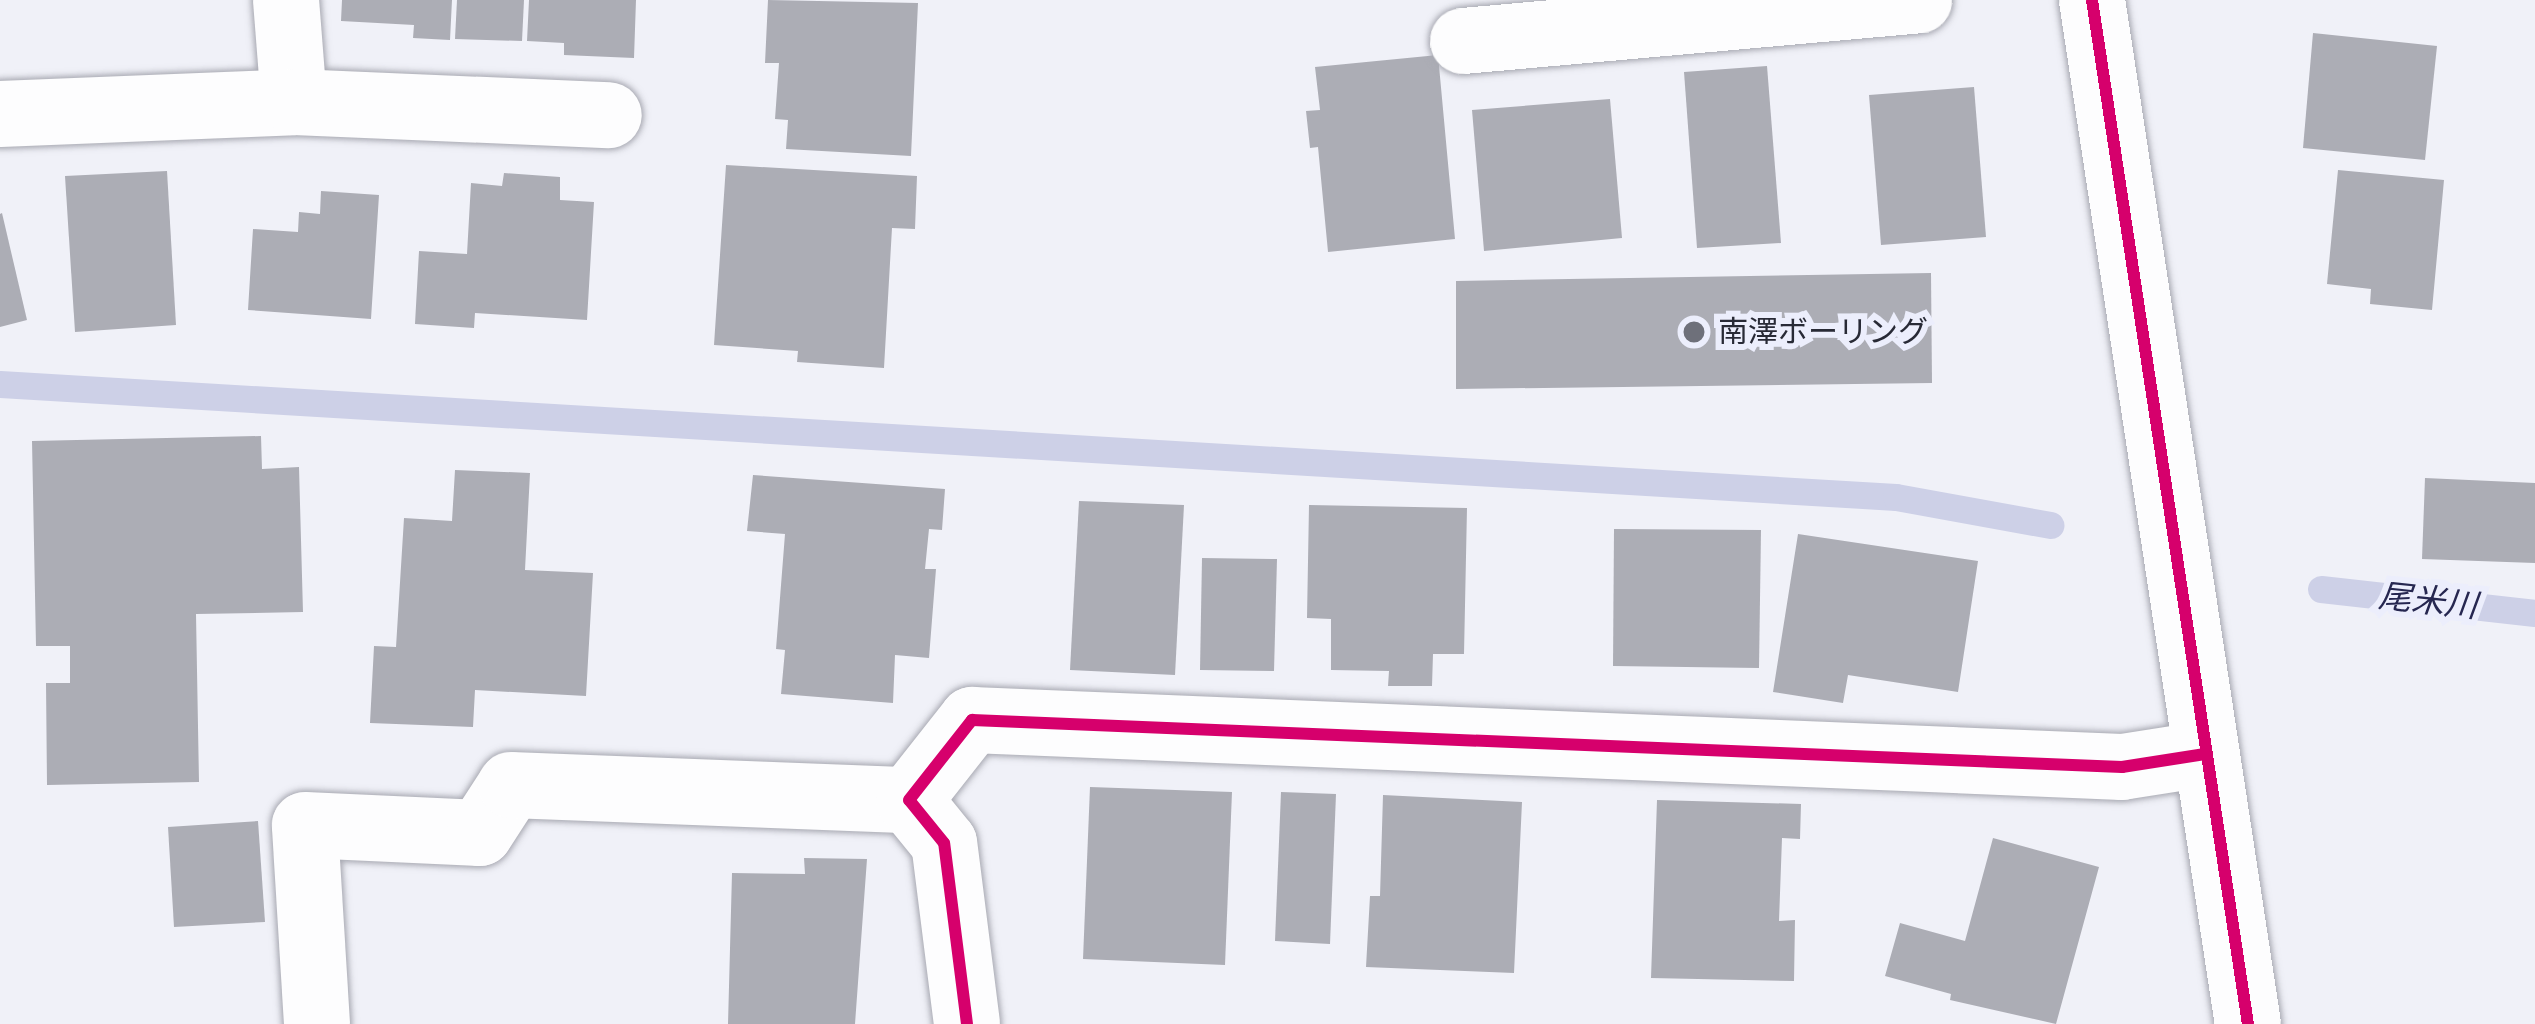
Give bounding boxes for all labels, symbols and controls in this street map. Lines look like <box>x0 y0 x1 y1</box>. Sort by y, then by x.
place label: 南澤ボーリング <box>1718 314 1928 350</box>
marker: 南澤ボーリング <box>1681 319 1707 345</box>
water label: 尾米川 <box>2377 576 2479 626</box>

